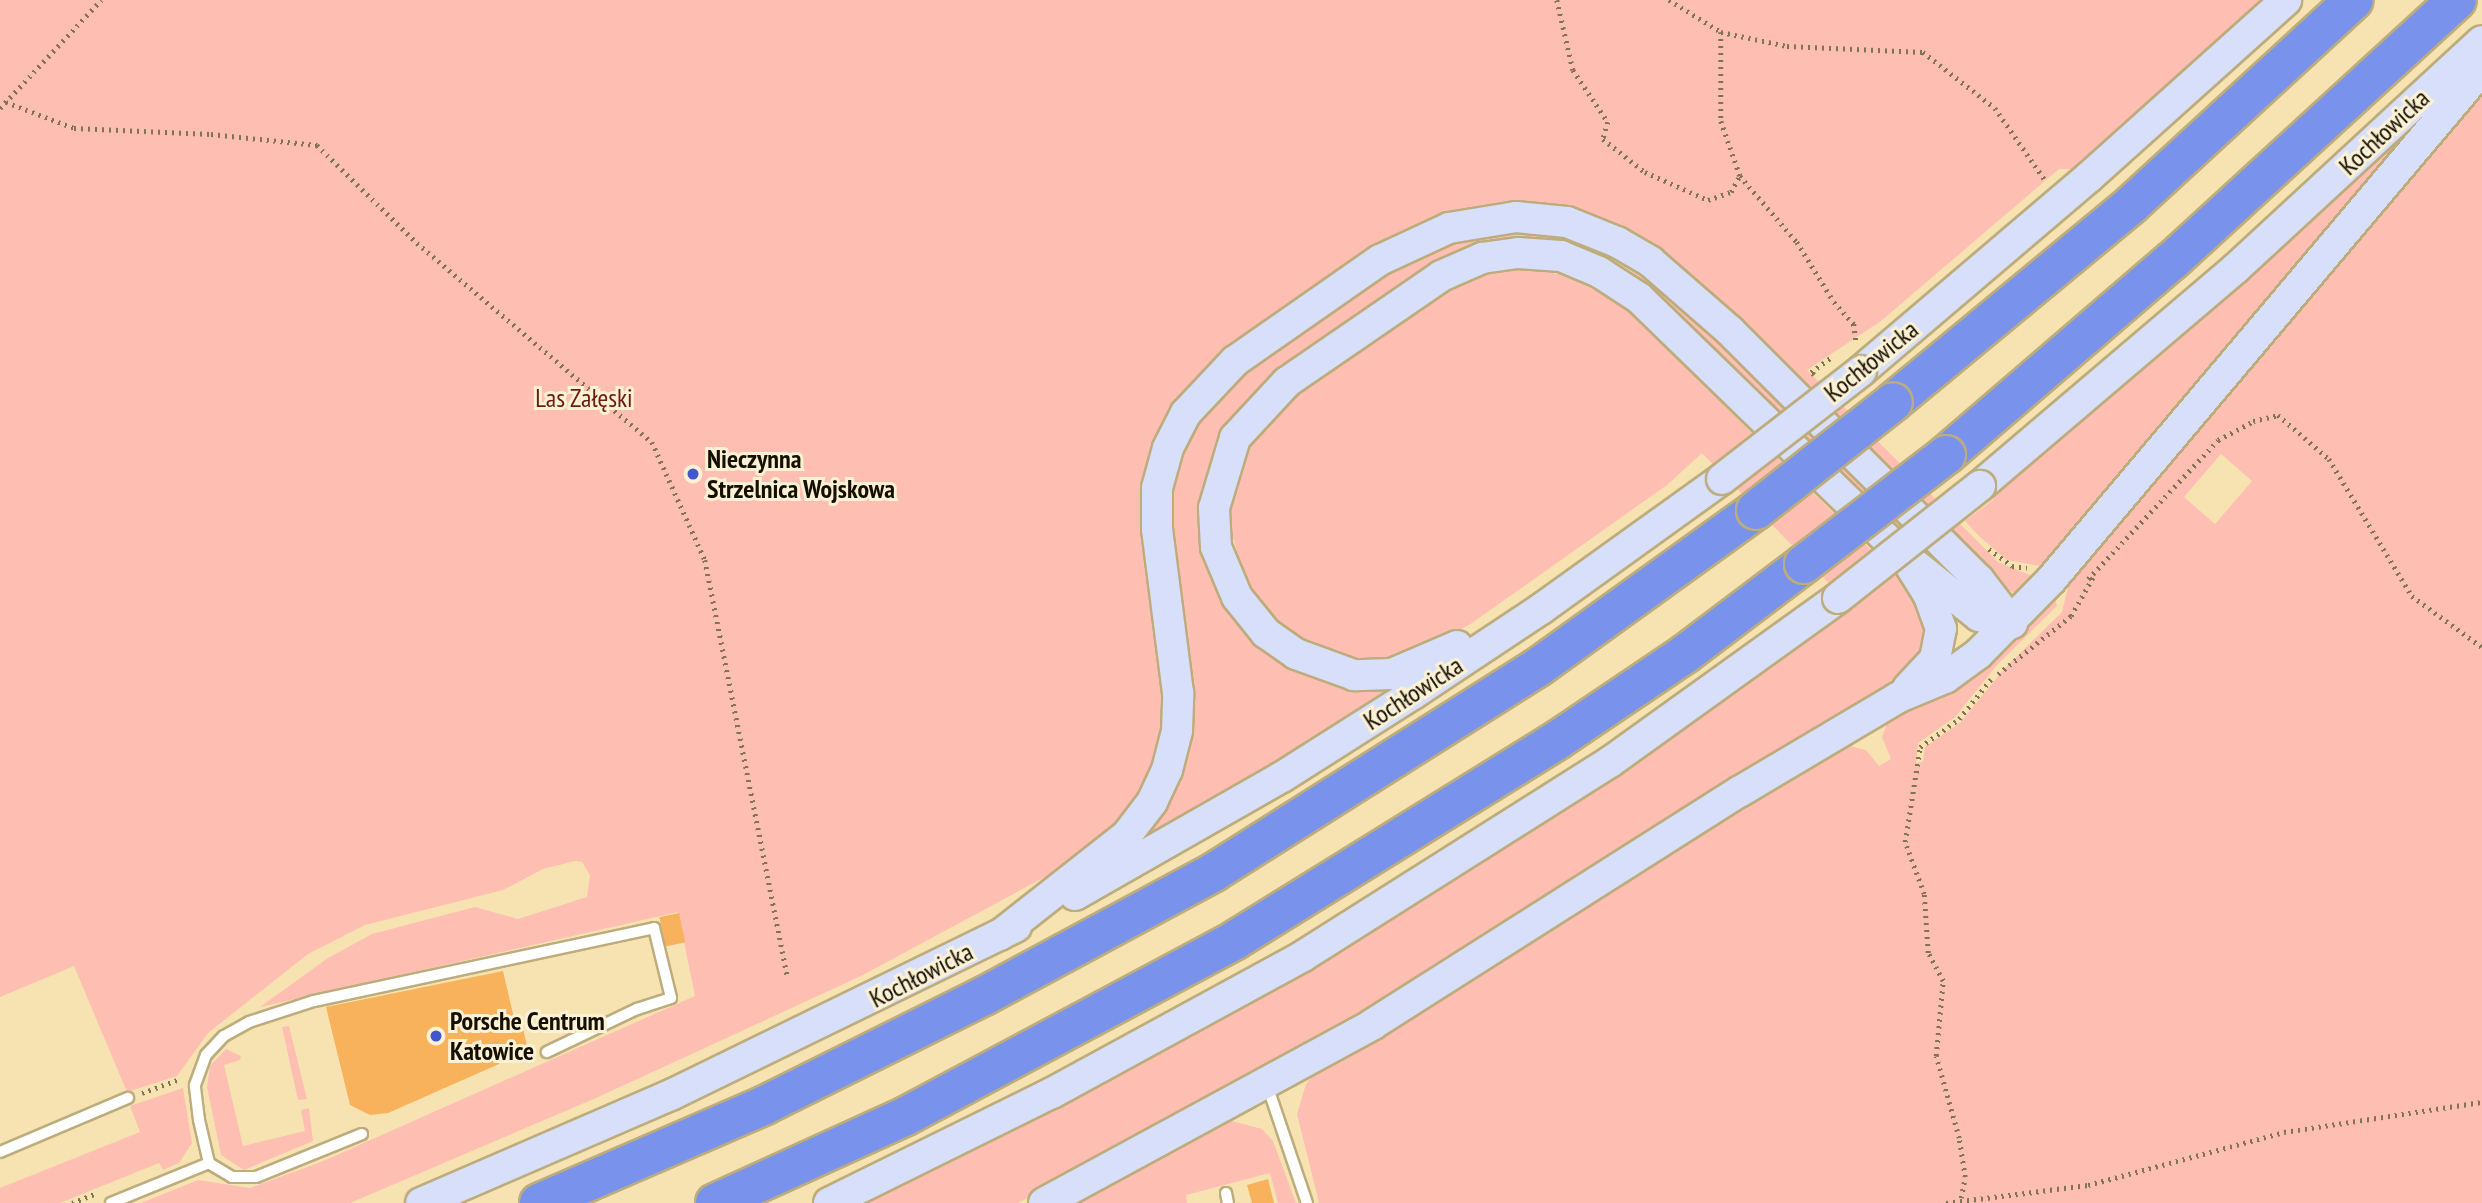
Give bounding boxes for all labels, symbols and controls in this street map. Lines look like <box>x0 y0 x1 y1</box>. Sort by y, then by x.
street label: Kochłowicka <box>2333 83 2435 181</box>
street label: Kochłowicka <box>1818 314 1924 408</box>
park label: Las Załęski <box>535 382 633 414</box>
place label: Nieczynna Strzelnica Wojskowa <box>707 443 896 504</box>
marker: Nieczynna Strzelnica Wojskowa <box>685 466 701 482</box>
street label: Kochłowicka <box>1358 650 1468 736</box>
street label: Kochłowicka <box>864 936 978 1014</box>
place label: Porsche Centrum Katowice <box>450 1005 605 1066</box>
marker: Porsche Centrum Katowice <box>428 1028 444 1044</box>

